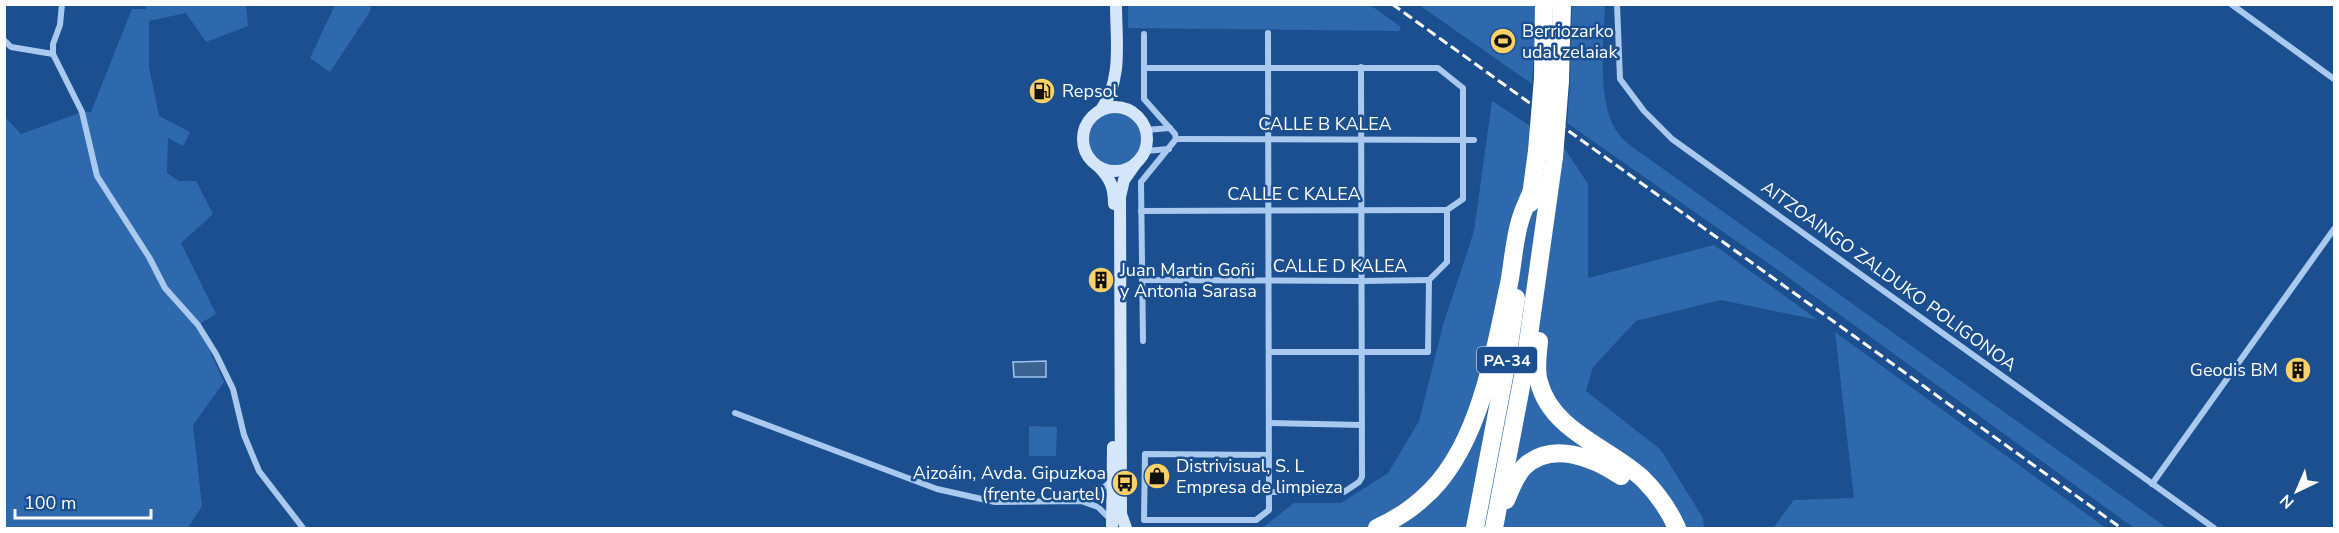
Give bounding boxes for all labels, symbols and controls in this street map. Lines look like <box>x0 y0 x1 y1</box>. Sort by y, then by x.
place label: Berriozarko udal zelaiak <box>1522 19 1618 64</box>
sports icon: Berriozarko udal zelaiak <box>1488 26 1518 56</box>
fuel station icon: Repsol <box>1027 76 1057 106</box>
place label: Repsol <box>1062 79 1119 103</box>
street label: CALLE B KALEA <box>1258 112 1392 136</box>
street label: AITZOAINGO ZALDUKO POLIGONOA <box>1756 175 2022 377</box>
street label: CALLE C KALEA <box>1227 182 1361 206</box>
street label: CALLE D KALEA <box>1273 254 1407 278</box>
place label: Juan Martin Goñi y Antonia Sarasa <box>1119 258 1257 303</box>
building icon: Juan Martin Goñi y Antonia Sarasa <box>1086 265 1116 295</box>
road number: PA-34 <box>1477 347 1537 373</box>
building icon: Geodis BM <box>2283 355 2313 385</box>
place label: Geodis BM <box>2190 358 2278 382</box>
place label: Distrivisual, S. L Empresa de limpieza <box>1176 454 1343 499</box>
place label: Aizoáin, Avda. Gipuzkoa (frente Cuartel) <box>913 461 1106 506</box>
shop icon: Distrivisual, S. L Empresa de limpieza <box>1142 461 1172 491</box>
north arrow <box>2267 461 2327 521</box>
bus stop icon: Aizoáin, Avda. Gipuzkoa (frente Cuartel) <box>1110 468 1140 498</box>
scale bar <box>15 482 152 520</box>
text: N <box>2275 489 2299 513</box>
text: 100 m <box>24 491 76 515</box>

